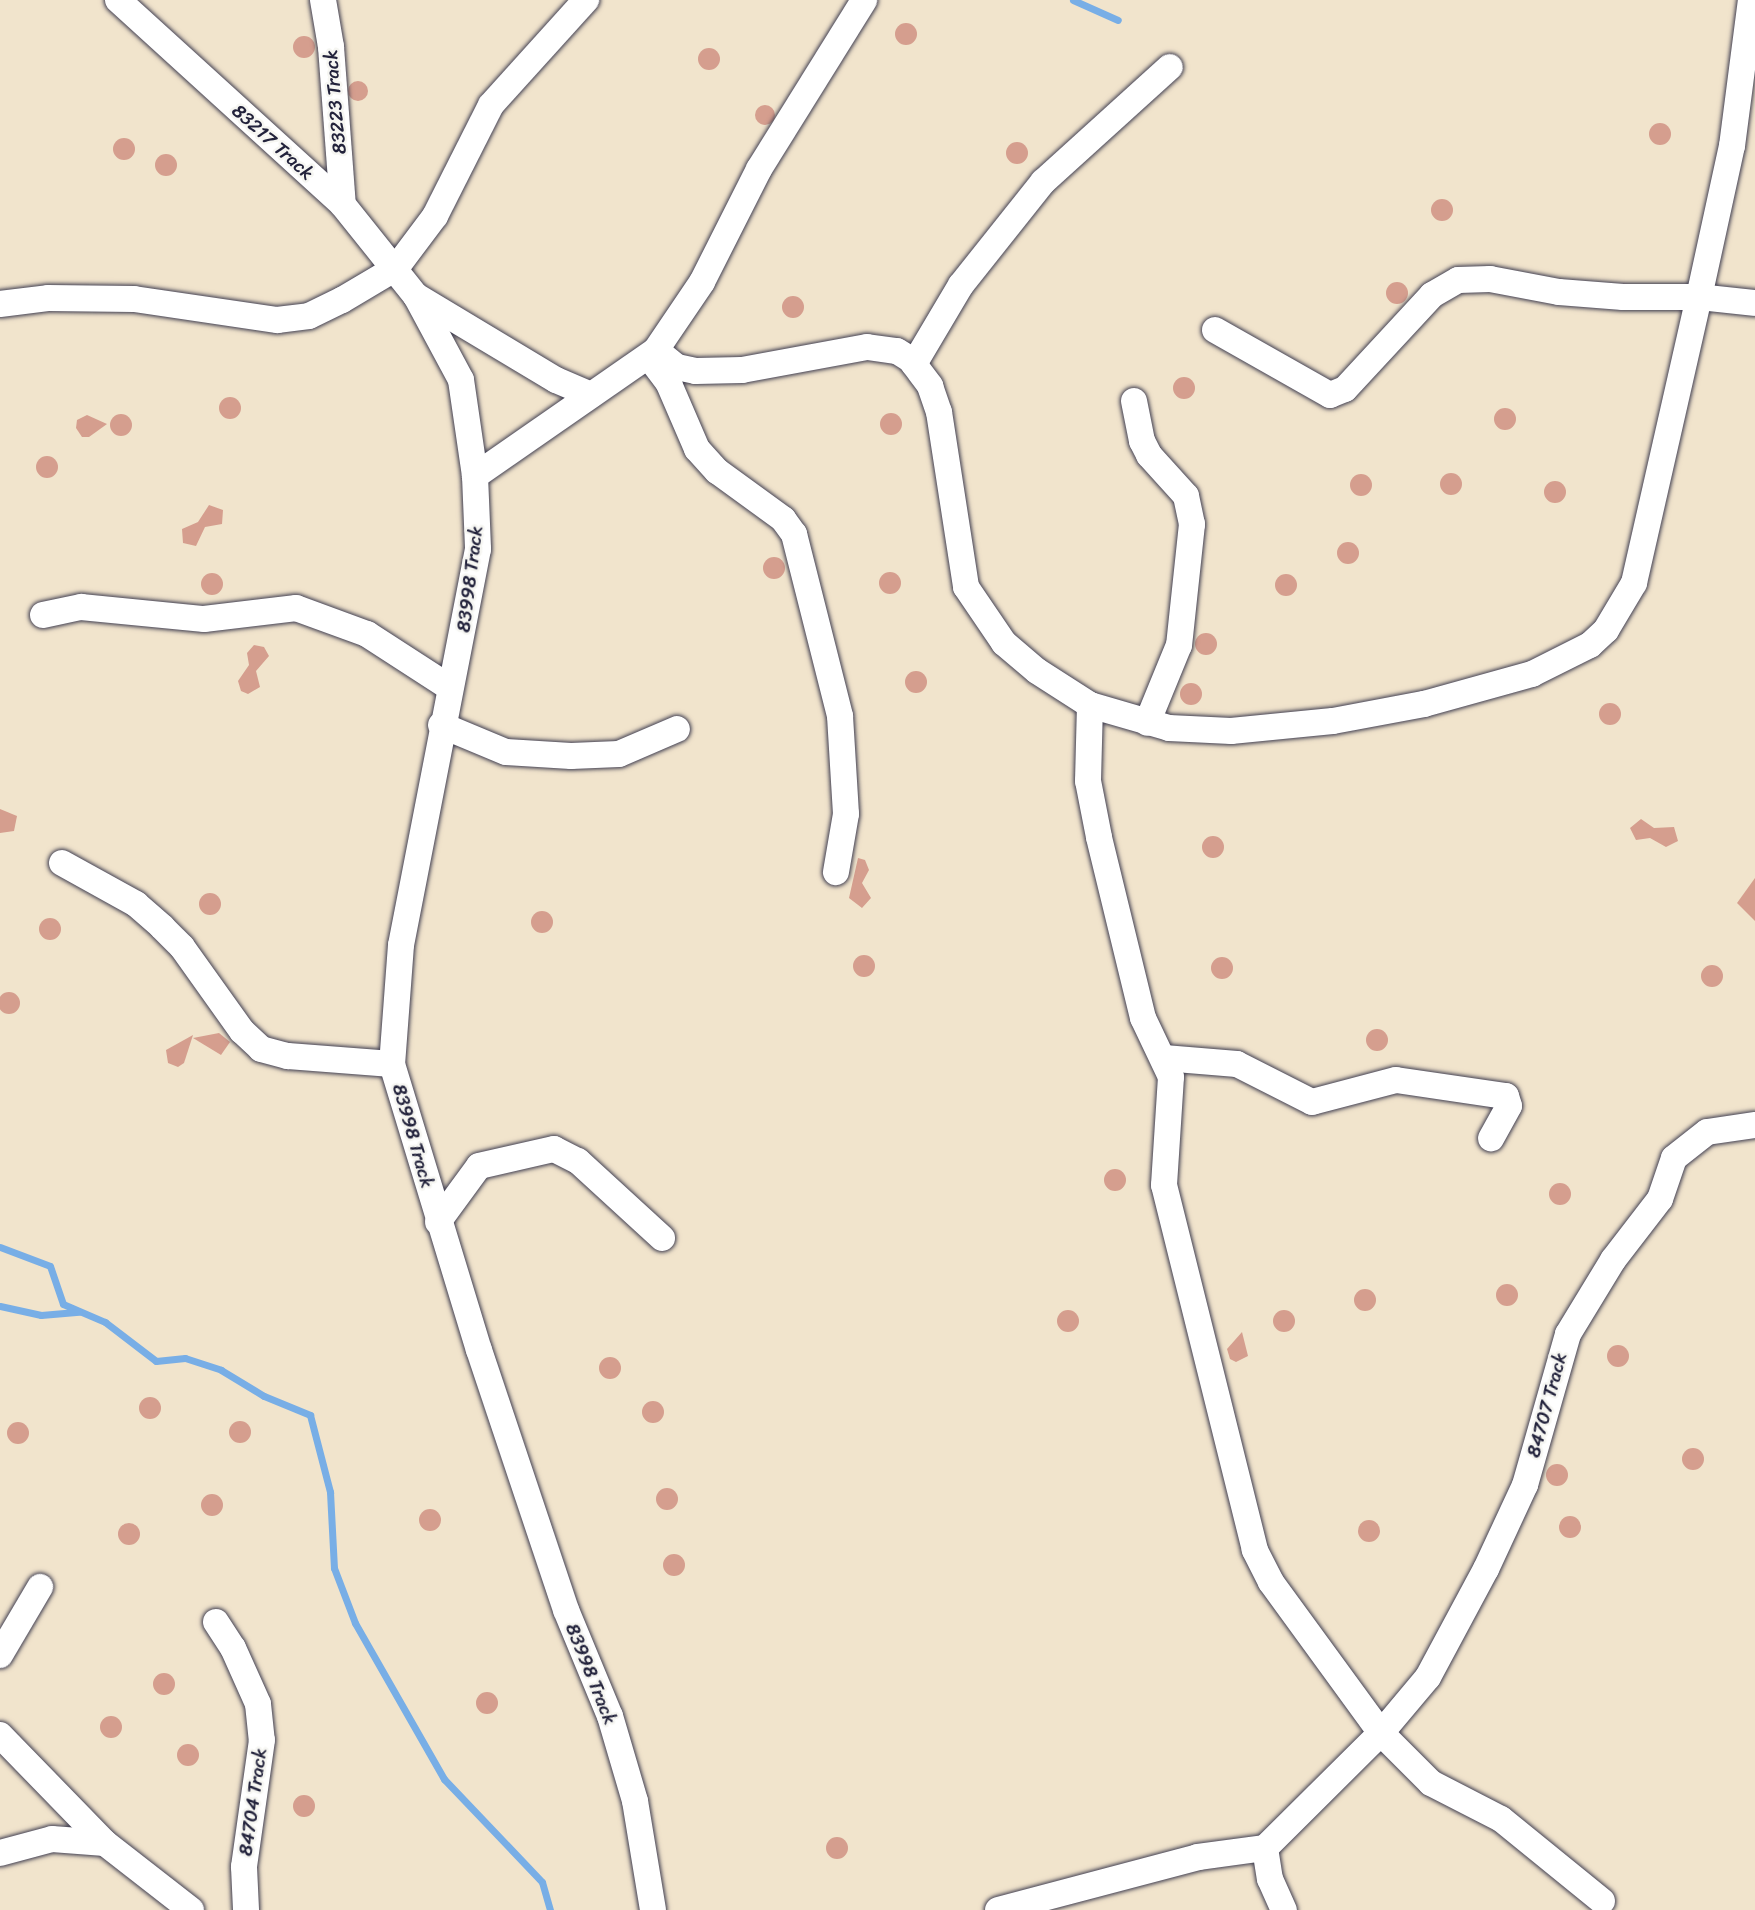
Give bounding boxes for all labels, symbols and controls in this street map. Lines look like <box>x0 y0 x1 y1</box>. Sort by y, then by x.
street label: 83223 Track <box>319 49 351 155</box>
street label: 83217 Track <box>227 99 319 185</box>
street label: 83998 Track <box>452 524 488 634</box>
street label: 83998 Track <box>387 1081 439 1191</box>
street label: 84707 Track <box>1522 1350 1572 1460</box>
street label: 83998 Track <box>560 1620 622 1728</box>
street label: 84704 Track <box>234 1747 272 1857</box>

